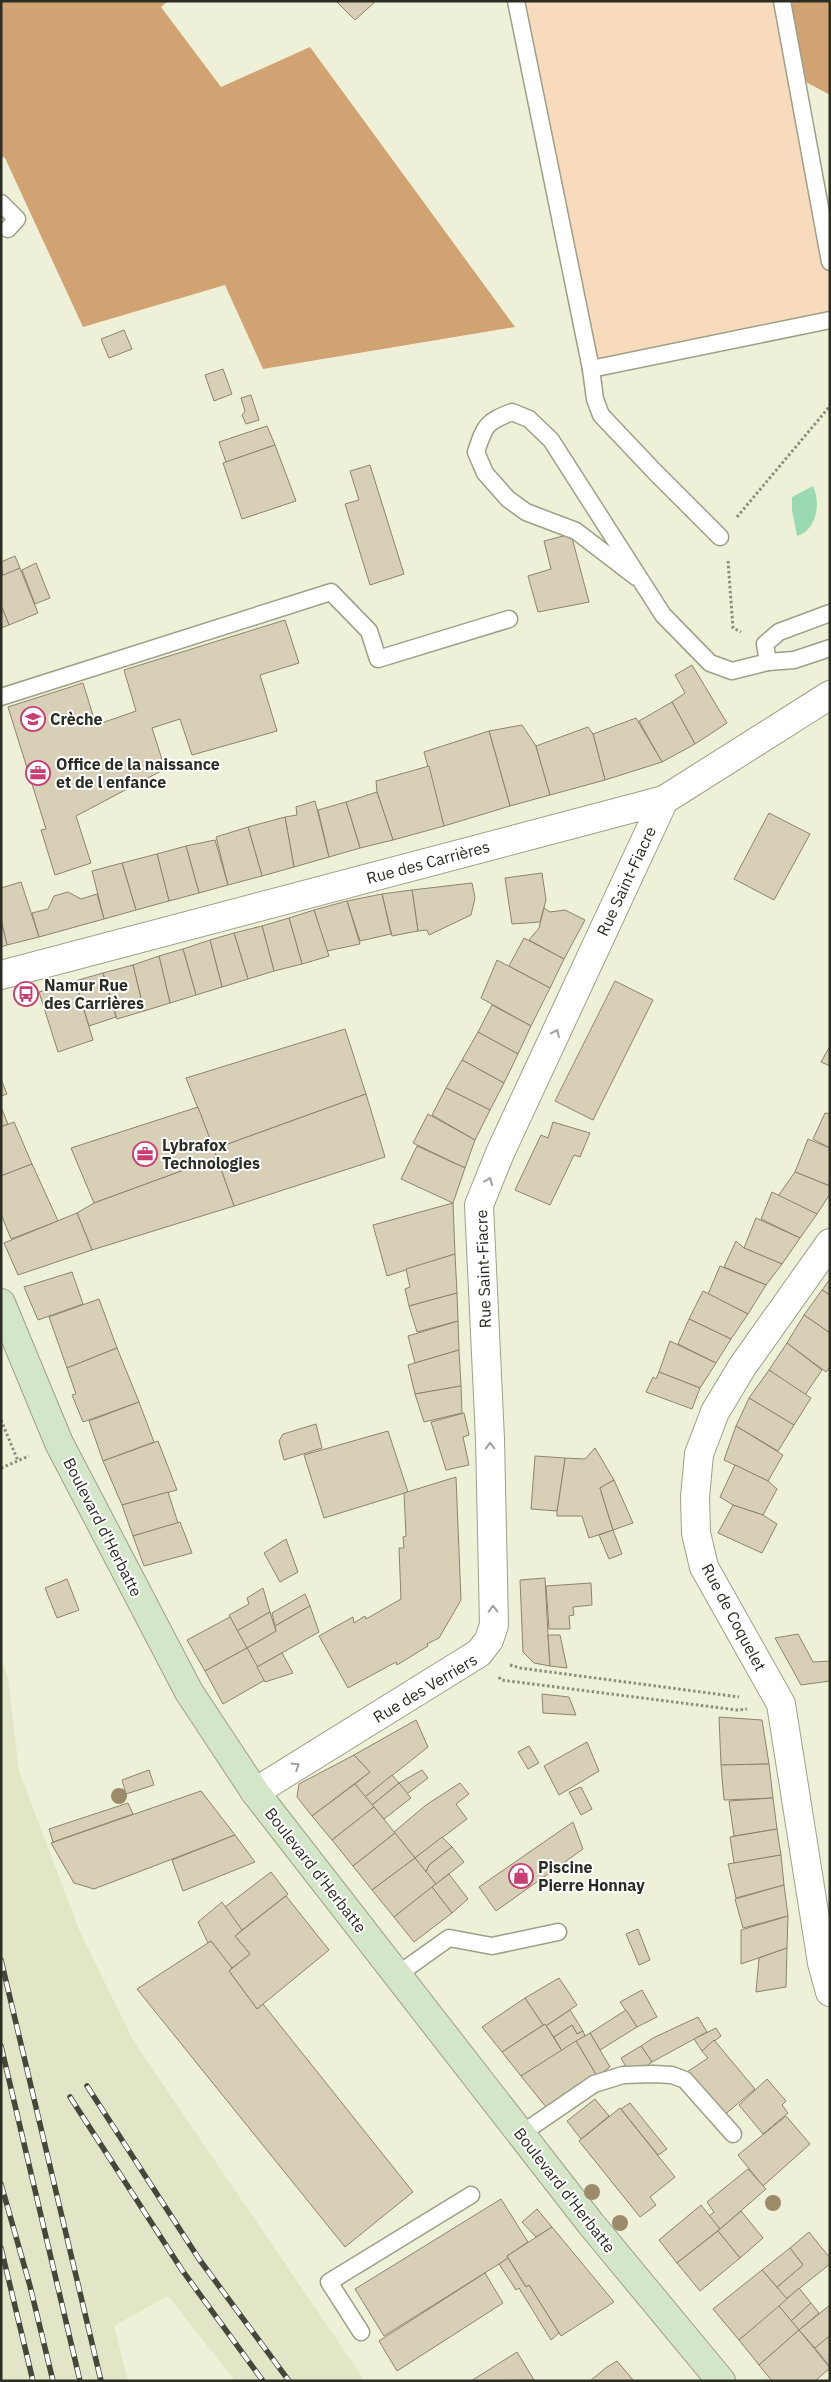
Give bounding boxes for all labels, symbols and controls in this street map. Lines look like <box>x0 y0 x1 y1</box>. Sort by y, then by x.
school or university icon: Crèche <box>20 706 46 732</box>
place label: Crèche <box>50 709 103 729</box>
place label: Office de la naissance et de l enfance <box>56 754 220 792</box>
office icon: Office de la naissance et de l enfance <box>25 760 51 786</box>
street label: Rue Saint-Fiacre <box>592 823 660 939</box>
street label: Rue des Carrières <box>364 836 492 888</box>
place label: Namur Rue des Carrières <box>44 975 144 1013</box>
bus stop icon: Namur Rue des Carrières <box>13 981 39 1007</box>
one-way arrow <box>549 1029 560 1038</box>
place label: Lybrafox Technologies <box>162 1135 260 1173</box>
office icon: Lybrafox Technologies <box>132 1141 158 1167</box>
one-way arrow <box>482 1177 493 1186</box>
street label: Rue Saint-Fiacre <box>471 1209 495 1329</box>
one-way arrow <box>485 1442 495 1450</box>
street label: Boulevard d'Herbatte <box>59 1454 147 1600</box>
street label: Rue de Coquelet <box>697 1560 771 1674</box>
one-way arrow <box>488 1604 499 1612</box>
street label: Rue des Verriers <box>369 1649 481 1727</box>
one-way arrow <box>291 1763 300 1773</box>
street label: Boulevard d'Herbatte <box>261 1803 371 1937</box>
place label: Piscine Pierre Honnay <box>538 1857 645 1895</box>
shop icon: Piscine Pierre Honnay <box>508 1863 534 1889</box>
street label: Boulevard d'Herbatte <box>510 2123 620 2257</box>

